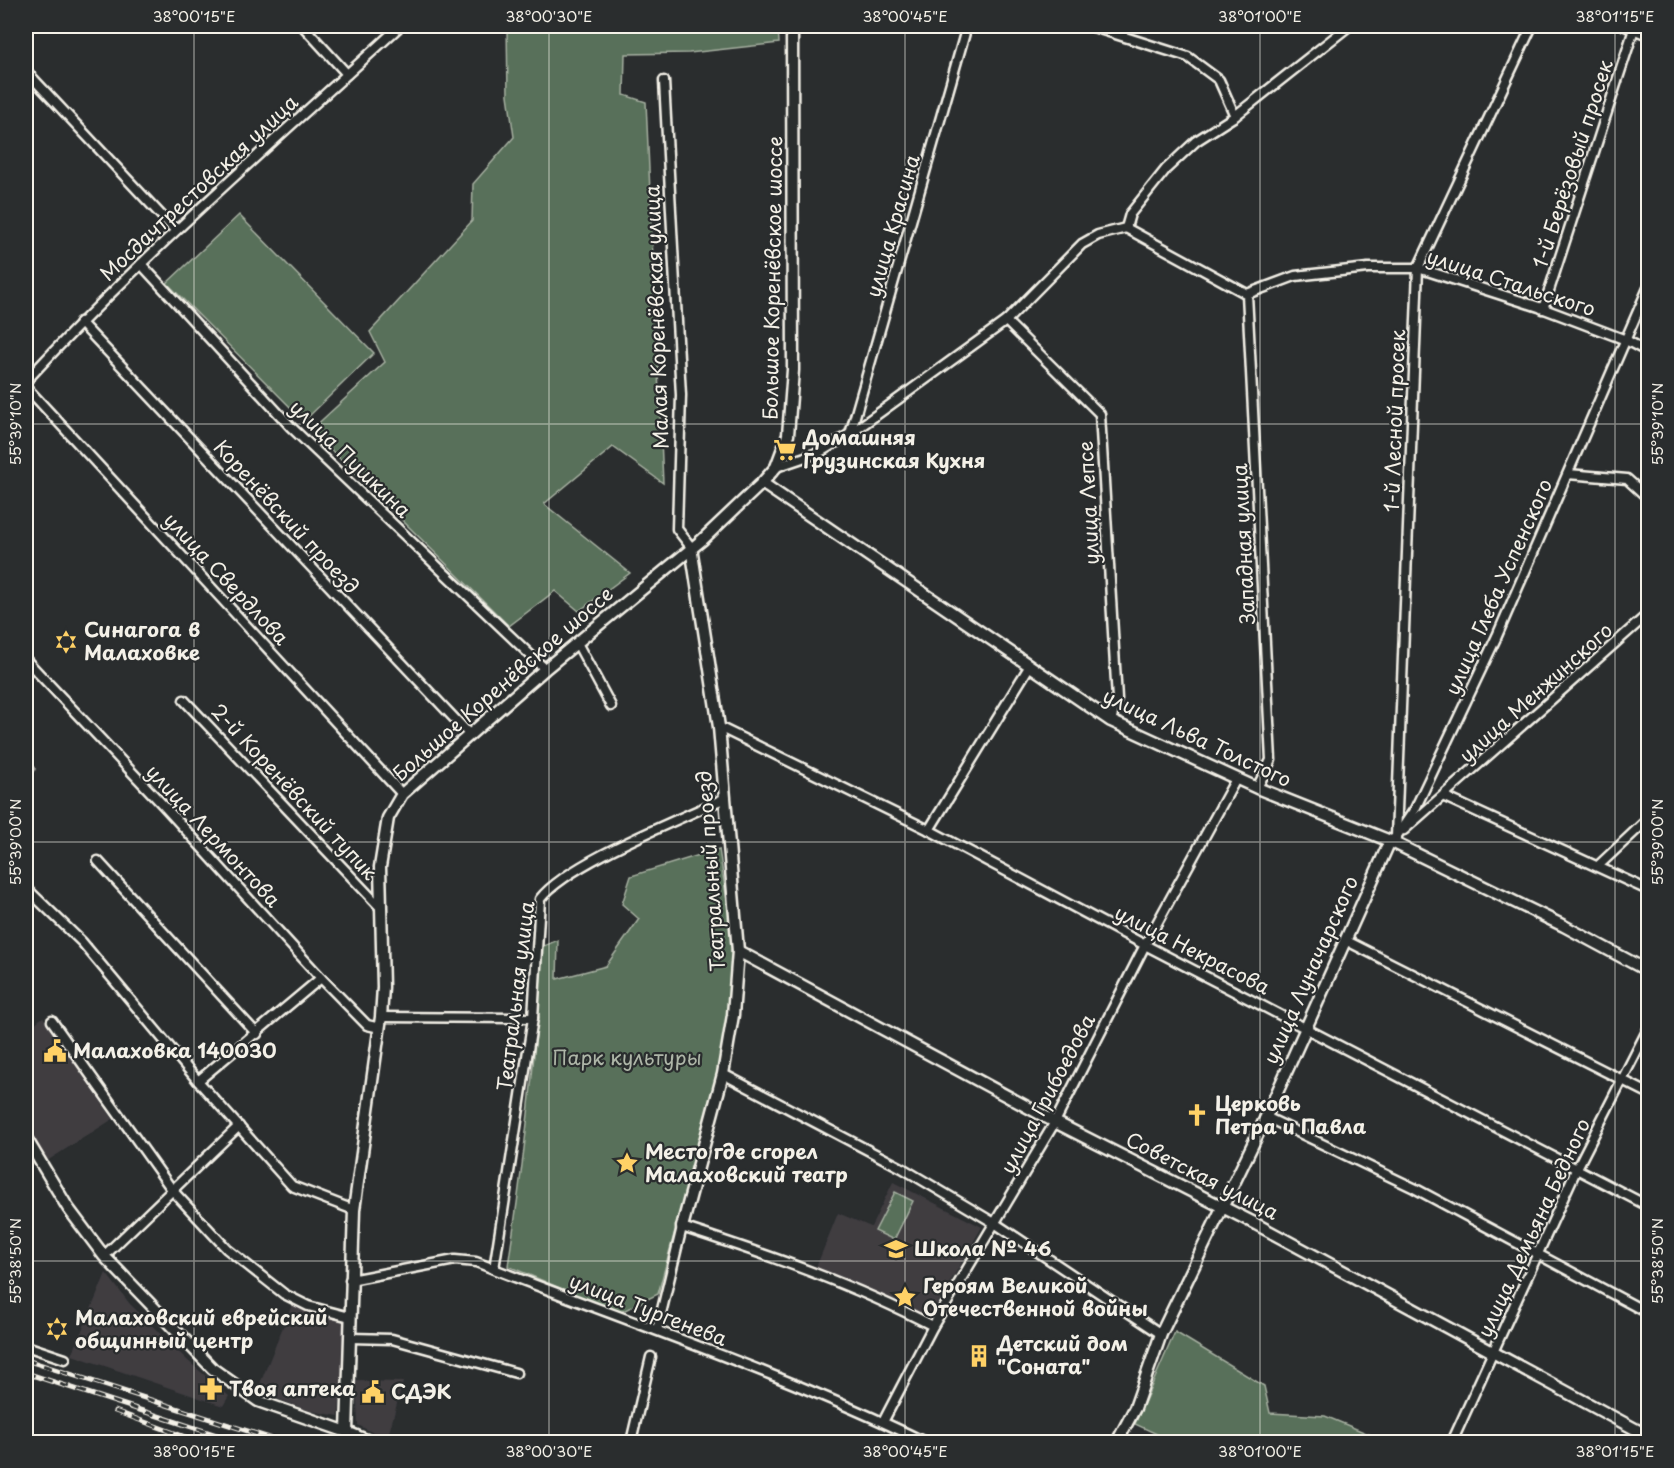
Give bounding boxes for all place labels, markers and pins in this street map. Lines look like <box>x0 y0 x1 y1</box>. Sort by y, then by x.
place label: Домашняя Грузинская Кухня <box>802 422 985 475</box>
supermarket icon: Домашняя Грузинская Кухня <box>772 437 798 463</box>
place label: Синагога в Малаховке <box>84 614 200 667</box>
synagogue icon: Синагога в Малаховке <box>53 629 79 655</box>
place label: Малаховка 140030 <box>73 1035 277 1065</box>
public building icon: Малаховка 140030 <box>42 1038 68 1064</box>
place label: Церковь Петра и Павла <box>1215 1088 1367 1141</box>
church icon: Церковь Петра и Павла <box>1184 1102 1210 1128</box>
place label: Место где сгорел Малаховский театр <box>645 1136 848 1189</box>
place icon: Место где сгорел Малаховский театр <box>614 1150 640 1176</box>
place label: Школа № 46 <box>914 1233 1051 1263</box>
school or university icon: Школа № 46 <box>883 1236 909 1262</box>
place label: Героям Великой Отечественной войны <box>923 1270 1148 1323</box>
place icon: Героям Великой Отечественной войны <box>892 1284 918 1310</box>
place label: Малаховский еврейский общинный центр <box>75 1302 328 1355</box>
synagogue icon: Малаховский еврейский общинный центр <box>44 1316 70 1342</box>
place label: Детский дом "Соната" <box>996 1328 1128 1381</box>
building icon: Детский дом "Соната" <box>966 1343 992 1369</box>
place label: Твоя аптека <box>229 1373 356 1403</box>
pharmacy icon: Твоя аптека <box>198 1376 224 1402</box>
place label: СДЭК <box>391 1376 452 1406</box>
public building icon: СДЭК <box>360 1379 386 1405</box>

